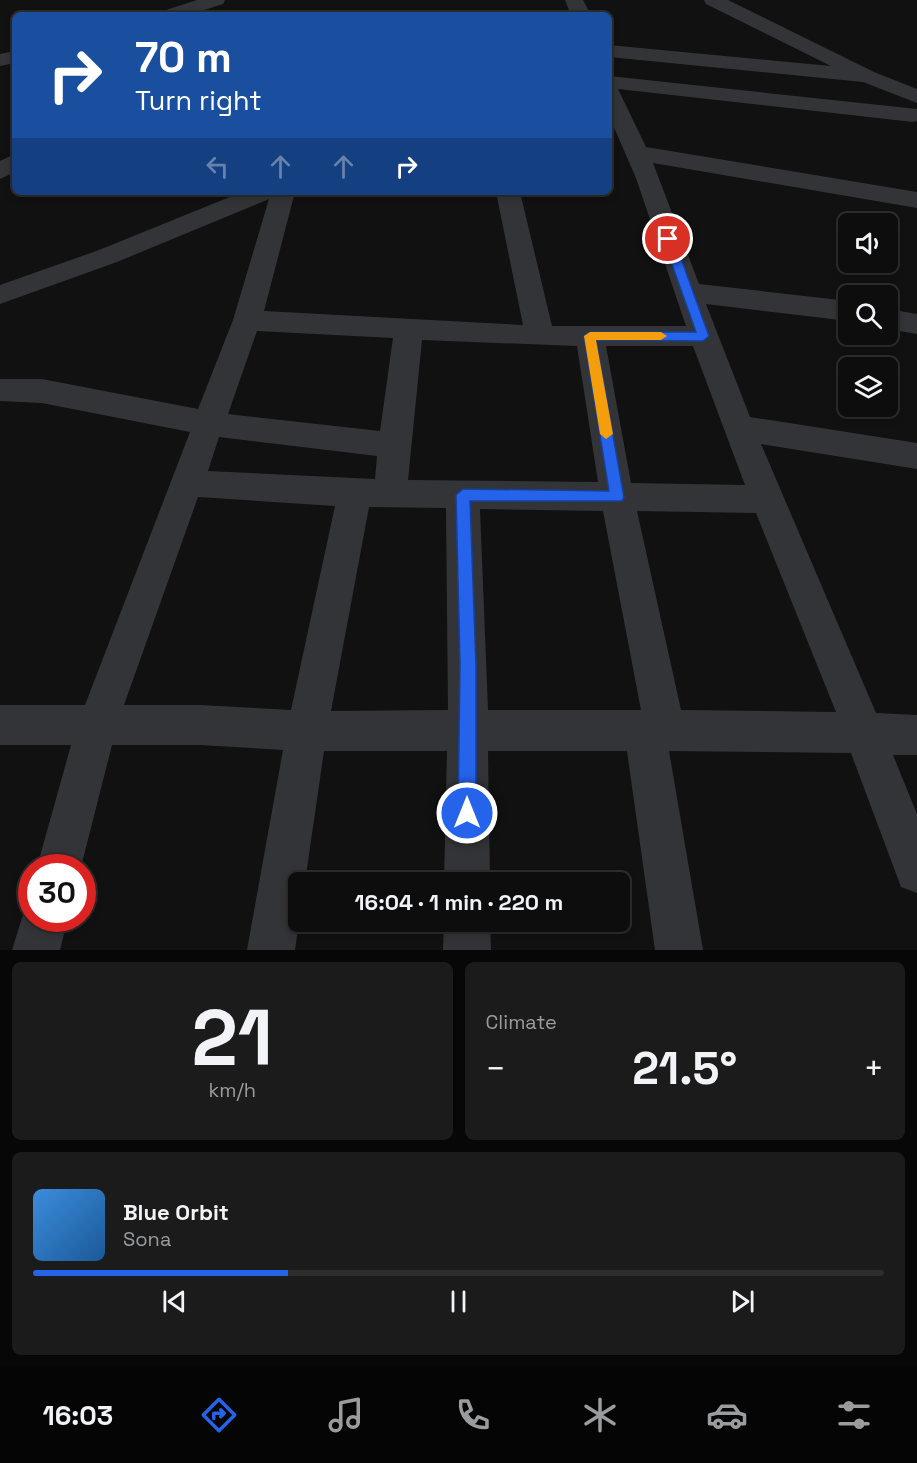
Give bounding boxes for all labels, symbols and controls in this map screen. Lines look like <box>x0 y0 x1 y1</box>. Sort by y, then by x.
text: 70 m <box>135 31 232 84</box>
icon: right <box>36 36 114 114</box>
text: Turn right <box>135 83 262 118</box>
icon: left <box>201 150 234 183</box>
icon: ahead <box>264 150 297 183</box>
icon: ahead <box>327 150 360 183</box>
icon: right <box>390 150 423 183</box>
pin <box>642 213 693 264</box>
map controls <box>838 213 898 417</box>
button: sound <box>838 213 898 273</box>
icon: arrive <box>651 222 684 255</box>
button: search <box>838 285 898 345</box>
button: layers <box>838 357 898 417</box>
position arrow <box>435 781 499 845</box>
speed limit sign: 30 <box>18 854 96 932</box>
text: 16:04 · 1 min · 220 m <box>355 888 563 916</box>
text: 21 <box>191 988 273 1088</box>
text: Climate <box>486 1009 557 1035</box>
text: 21.5° <box>632 1040 737 1097</box>
text: − <box>486 1048 506 1090</box>
text: + <box>864 1048 884 1090</box>
text: km/h <box>208 1077 256 1103</box>
text: Blue Orbit <box>123 1198 229 1226</box>
text: Sona <box>123 1226 171 1252</box>
icon: previous <box>158 1285 191 1318</box>
icon: pause <box>442 1285 475 1318</box>
icon: next <box>726 1285 759 1318</box>
icon: directions <box>198 1394 240 1436</box>
icon: music <box>325 1394 367 1436</box>
icon: phone <box>452 1394 494 1436</box>
icon: climate <box>579 1394 621 1436</box>
icon: car <box>706 1394 748 1436</box>
icon: filters <box>833 1394 875 1436</box>
text: 16:03 <box>42 1398 113 1433</box>

